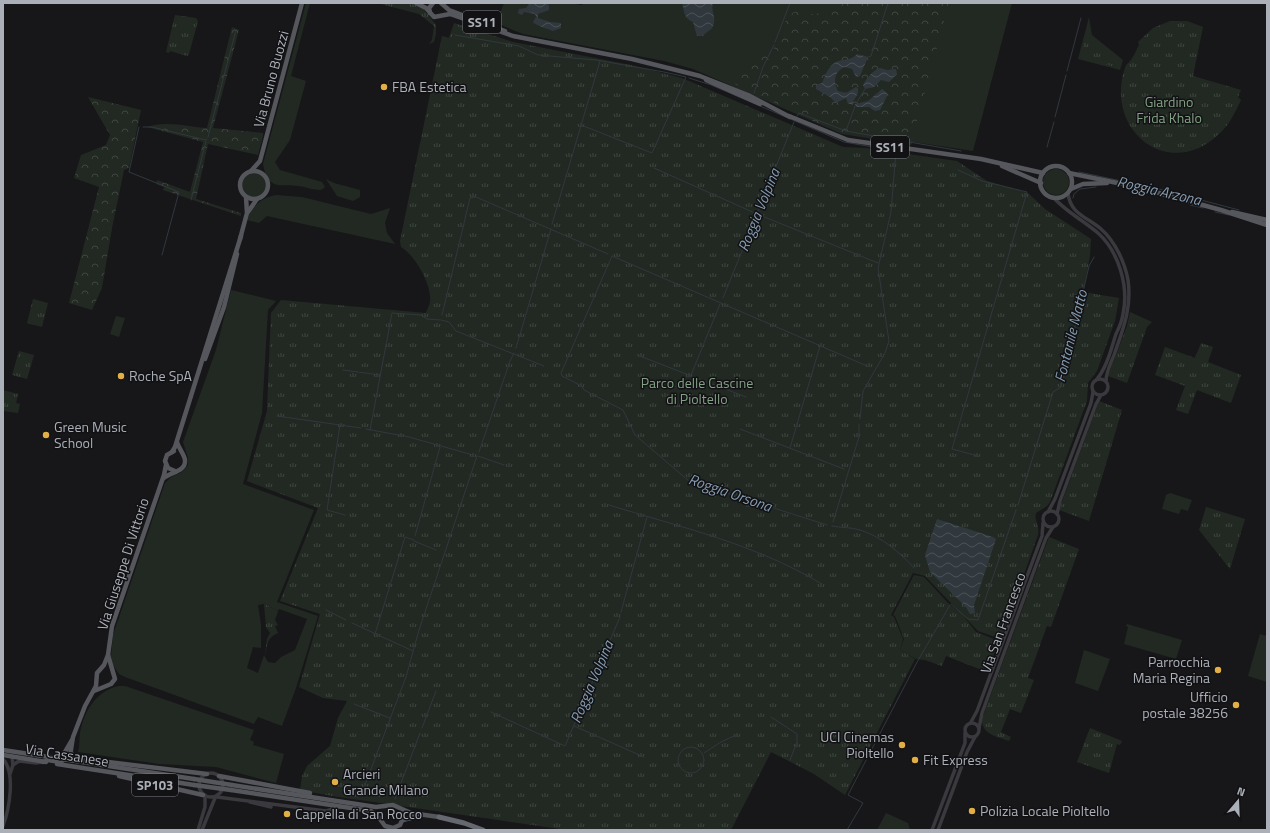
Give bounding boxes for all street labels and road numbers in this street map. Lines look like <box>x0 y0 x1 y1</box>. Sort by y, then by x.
road number: SS11 <box>463 11 501 33</box>
street label: Via Bruno Buozzi <box>248 28 294 130</box>
road number: SS11 <box>871 136 909 158</box>
street label: Via Giuseppe Di Vittorio <box>91 495 154 633</box>
street label: Via San Francesco <box>975 569 1031 676</box>
street label: Via Cassanese <box>24 738 110 771</box>
road number: SP103 <box>132 774 178 796</box>

